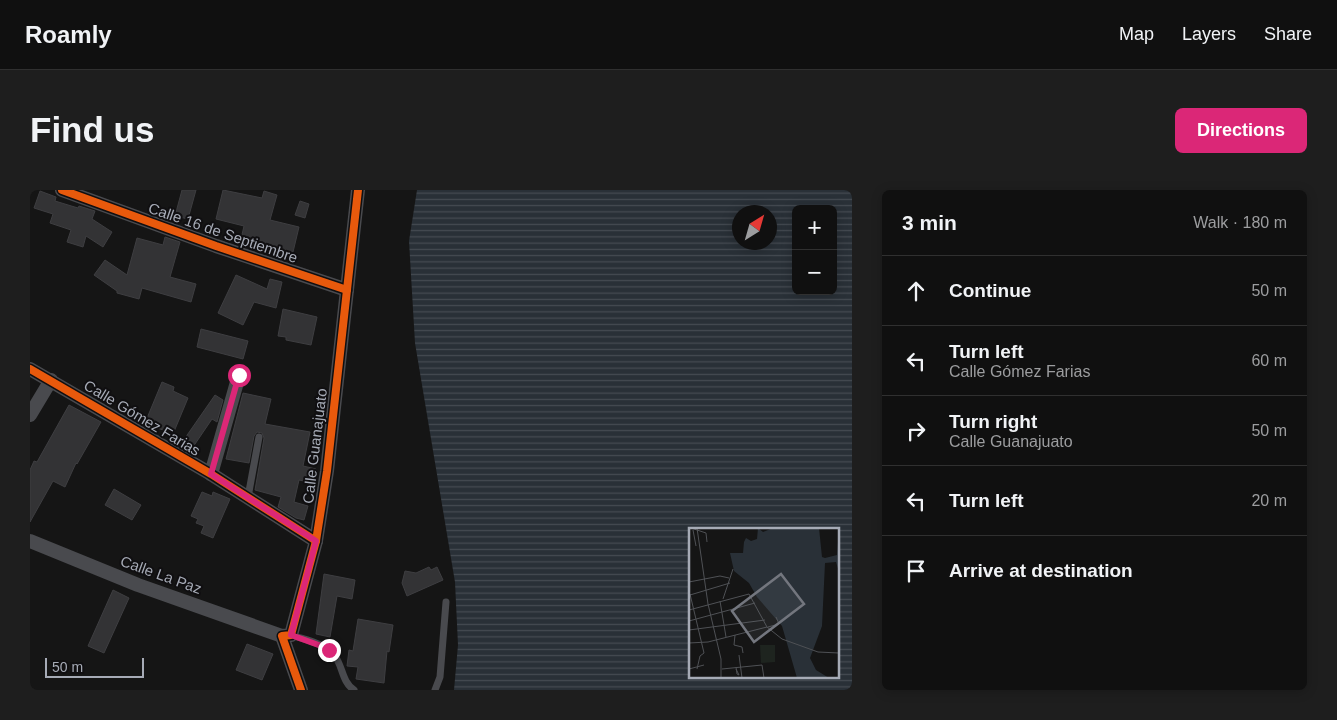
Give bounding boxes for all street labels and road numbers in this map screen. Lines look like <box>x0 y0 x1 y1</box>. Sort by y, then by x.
street label: Calle 16 de Septiembre <box>146 199 300 266</box>
street label: Calle Gómez Farias <box>81 376 203 459</box>
street label: Calle Guanajuato <box>299 387 330 505</box>
street label: Calle La Paz <box>118 552 204 597</box>

